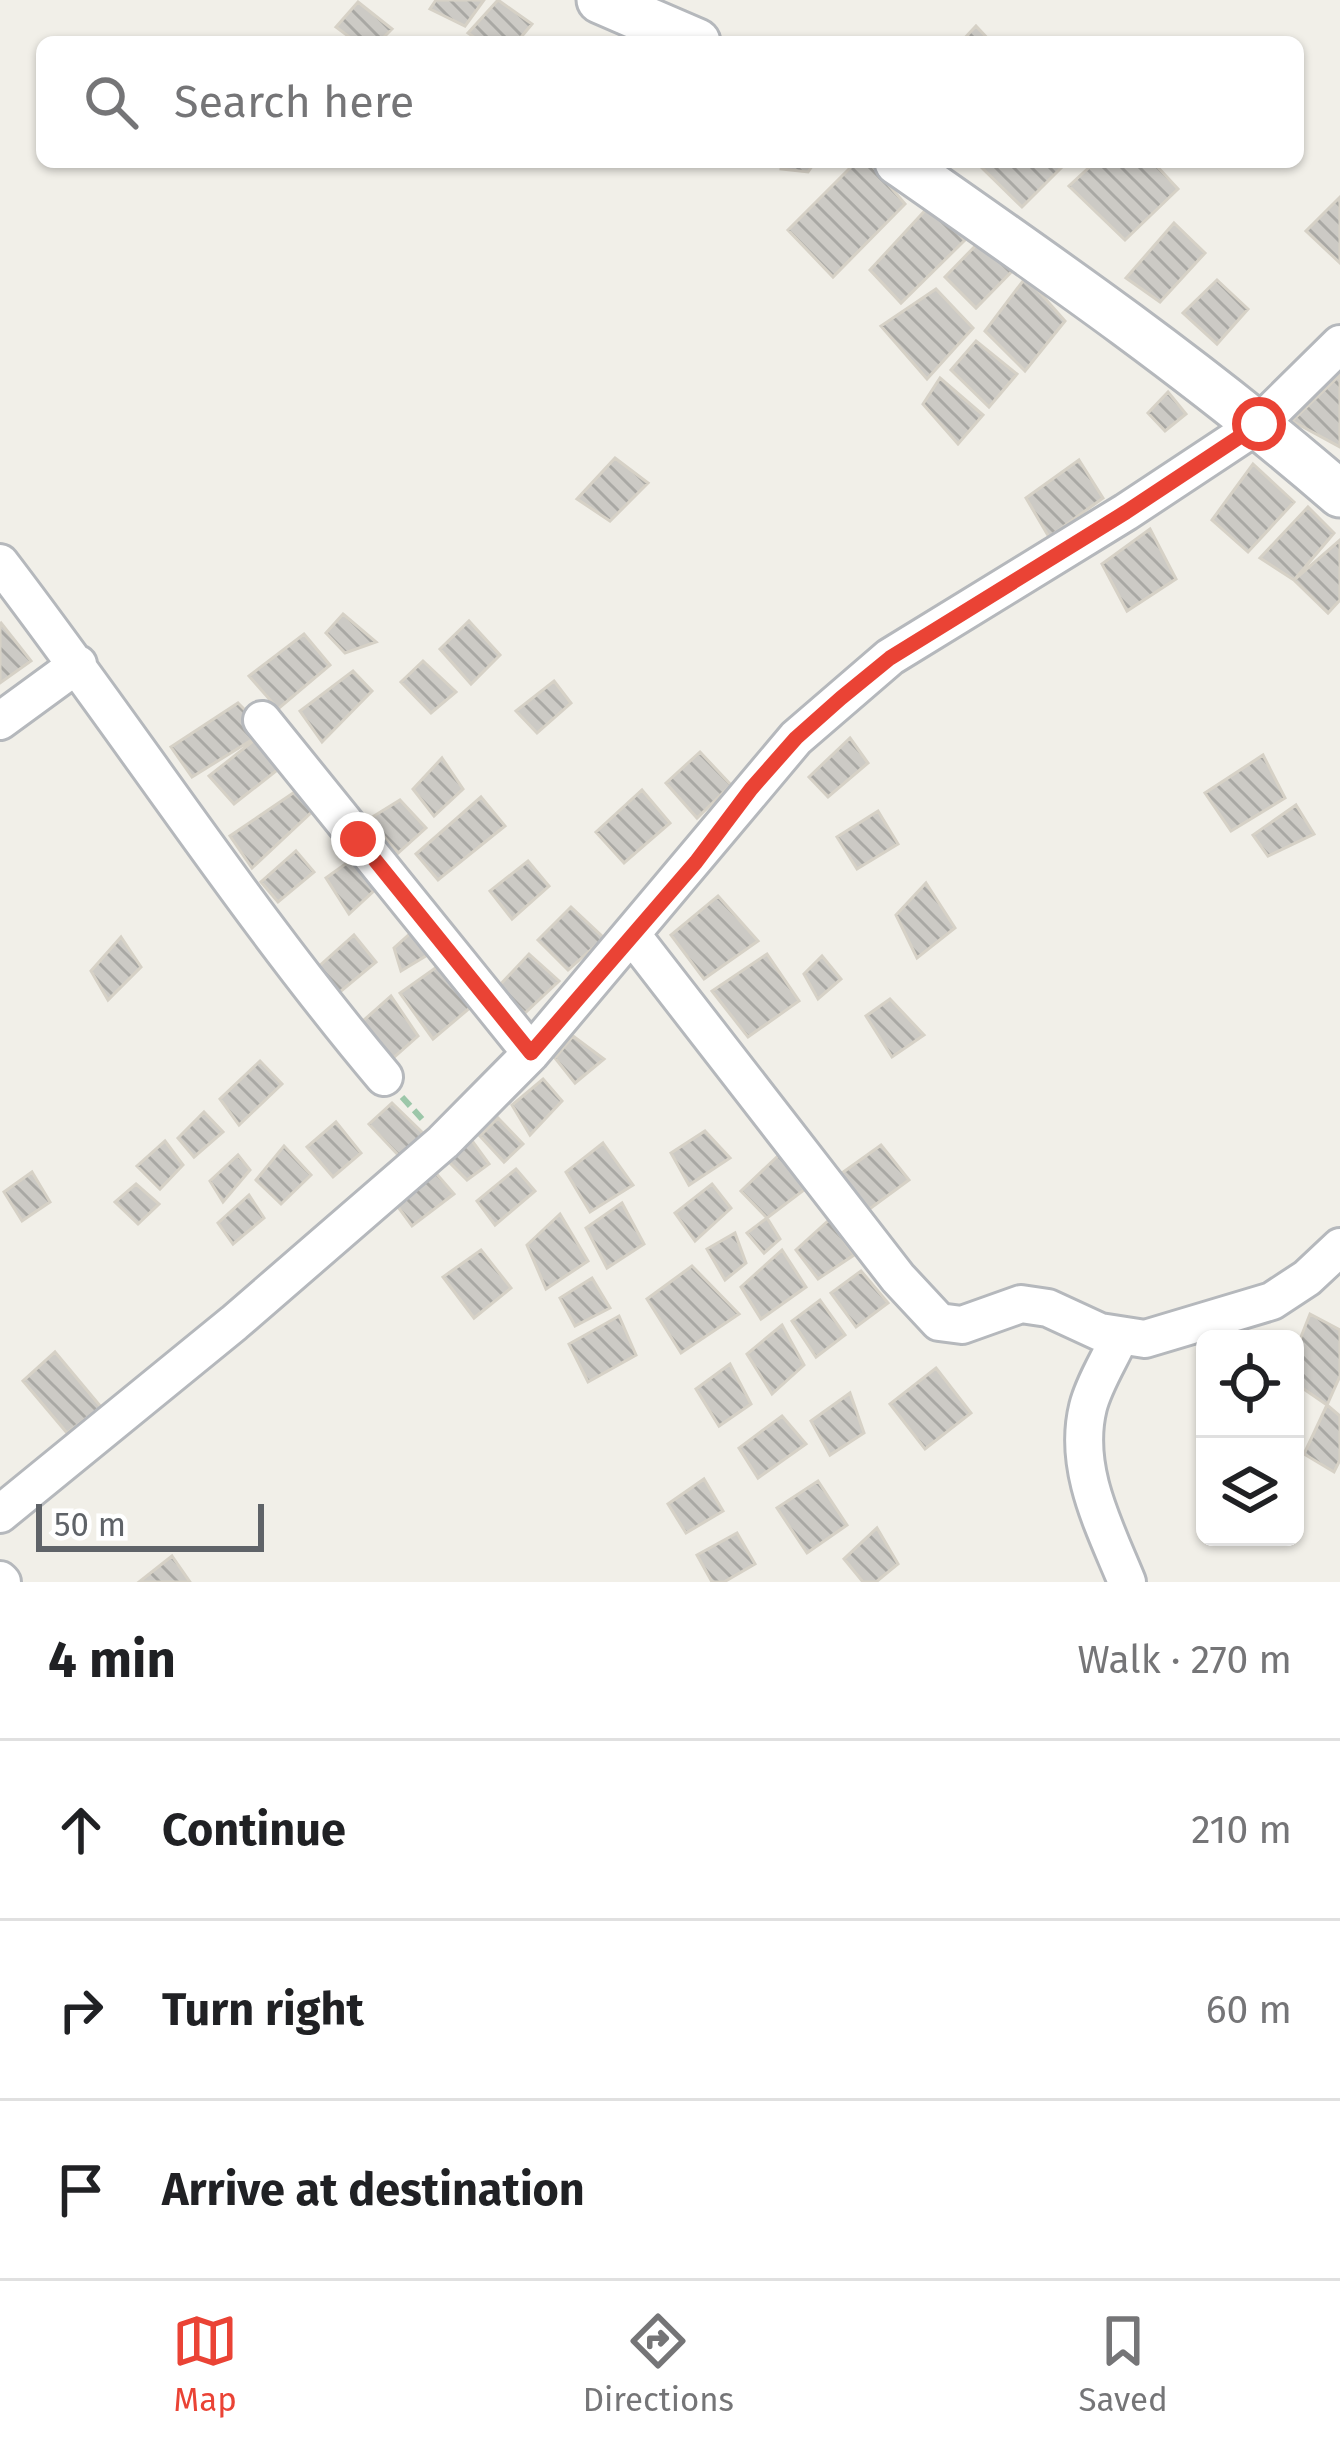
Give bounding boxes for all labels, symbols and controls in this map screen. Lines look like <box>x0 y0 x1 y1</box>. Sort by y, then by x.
search box <box>36 36 1304 168</box>
icon: search <box>78 69 144 135</box>
text: Search here <box>174 75 414 129</box>
route start <box>1232 397 1286 451</box>
route end <box>331 812 385 866</box>
map controls <box>1196 1330 1304 1546</box>
button: locate <box>1196 1330 1304 1438</box>
button: layers <box>1196 1438 1304 1546</box>
scale bar <box>36 1498 264 1551</box>
text: 50 m <box>54 1505 126 1545</box>
text: 4 min <box>48 1629 176 1691</box>
text: Walk · 270 m <box>1077 1637 1292 1683</box>
icon: ahead <box>48 1797 114 1863</box>
text: Continue <box>162 1803 346 1857</box>
text: 210 m <box>1191 1807 1292 1853</box>
icon: right <box>48 1977 114 2043</box>
text: Turn right <box>162 1983 364 2037</box>
text: 60 m <box>1206 1987 1292 2033</box>
icon: arrive <box>48 2157 114 2223</box>
text: Arrive at destination <box>162 2163 585 2217</box>
tab: Map <box>172 2308 238 2420</box>
tab: Directions <box>583 2308 734 2420</box>
tab: Saved <box>1078 2308 1168 2420</box>

